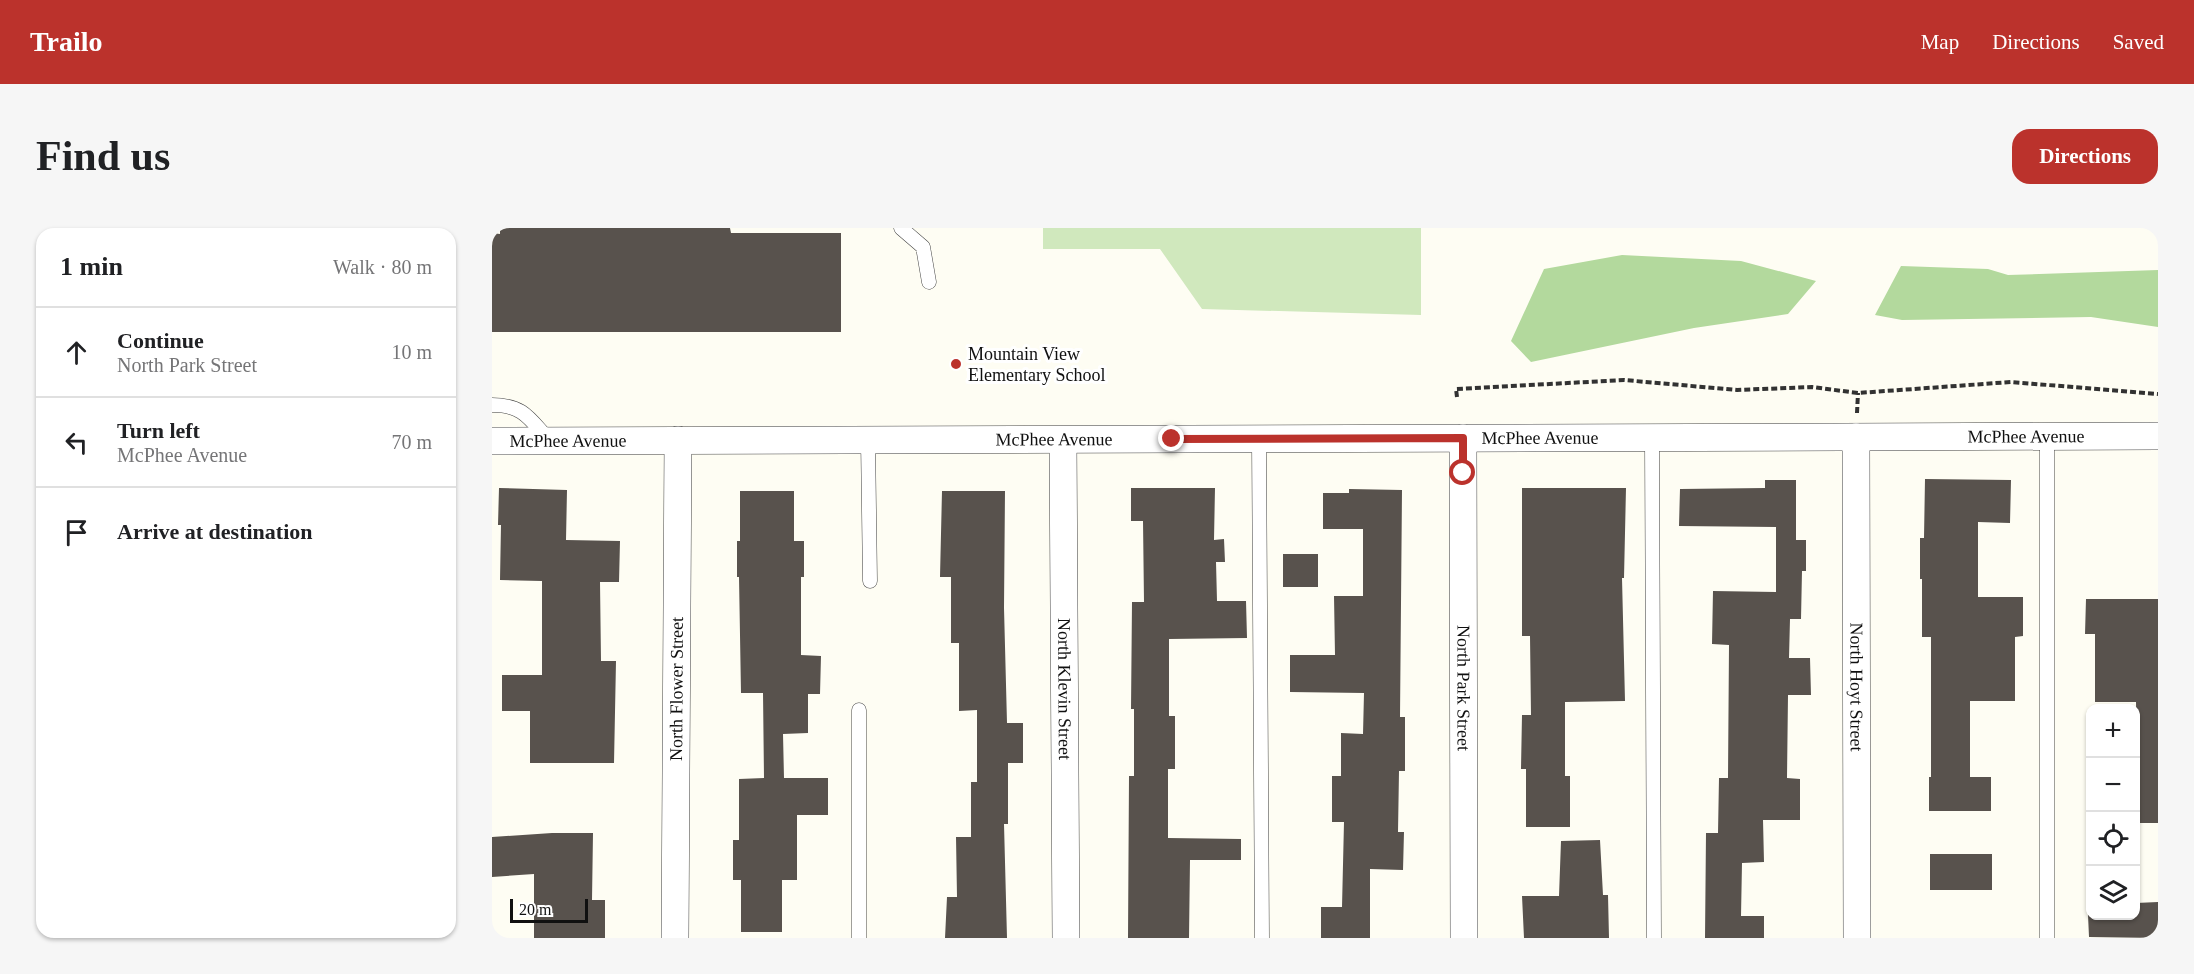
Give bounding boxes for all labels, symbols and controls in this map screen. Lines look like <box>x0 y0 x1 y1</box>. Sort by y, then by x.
text: Trailo <box>30 26 103 57</box>
text: Map <box>1921 30 1959 54</box>
text: Directions <box>1992 30 2080 54</box>
text: Saved <box>2113 30 2164 54</box>
button: Directions <box>2012 129 2158 184</box>
text: Find us <box>36 133 170 179</box>
text: 1 min <box>60 252 123 281</box>
text: Walk · 80 m <box>333 256 432 278</box>
text: Continue <box>117 328 204 353</box>
icon: ahead <box>60 336 93 369</box>
text: 10 m <box>391 341 432 363</box>
place label: Mountain View Elementary School <box>968 344 1105 385</box>
text: North Park Street <box>117 354 257 376</box>
marker: Mountain View Elementary School <box>949 357 963 371</box>
text: Turn left <box>117 418 200 443</box>
route end <box>1158 425 1184 451</box>
icon: left <box>60 426 93 459</box>
street label: McPhee Avenue <box>1967 426 2085 447</box>
street label: McPhee Avenue <box>1481 428 1599 448</box>
street label: McPhee Avenue <box>995 429 1113 449</box>
text: 70 m <box>391 431 432 453</box>
street label: McPhee Avenue <box>509 431 627 451</box>
text: McPhee Avenue <box>117 444 247 466</box>
route start <box>1449 459 1475 485</box>
icon: arrive <box>60 516 93 549</box>
text: Arrive at destination <box>117 519 313 544</box>
street label: North Flower Street <box>666 617 687 761</box>
street label: North Klevin Street <box>1054 618 1075 760</box>
street label: North Hoyt Street <box>1846 622 1867 752</box>
street label: North Park Street <box>1453 625 1474 751</box>
map controls <box>2086 704 2140 920</box>
button: + <box>2086 704 2140 758</box>
button: − <box>2086 758 2140 812</box>
button: locate <box>2086 812 2140 866</box>
button: layers <box>2086 866 2140 920</box>
scale bar <box>510 896 588 924</box>
text: 20 m <box>519 901 551 918</box>

